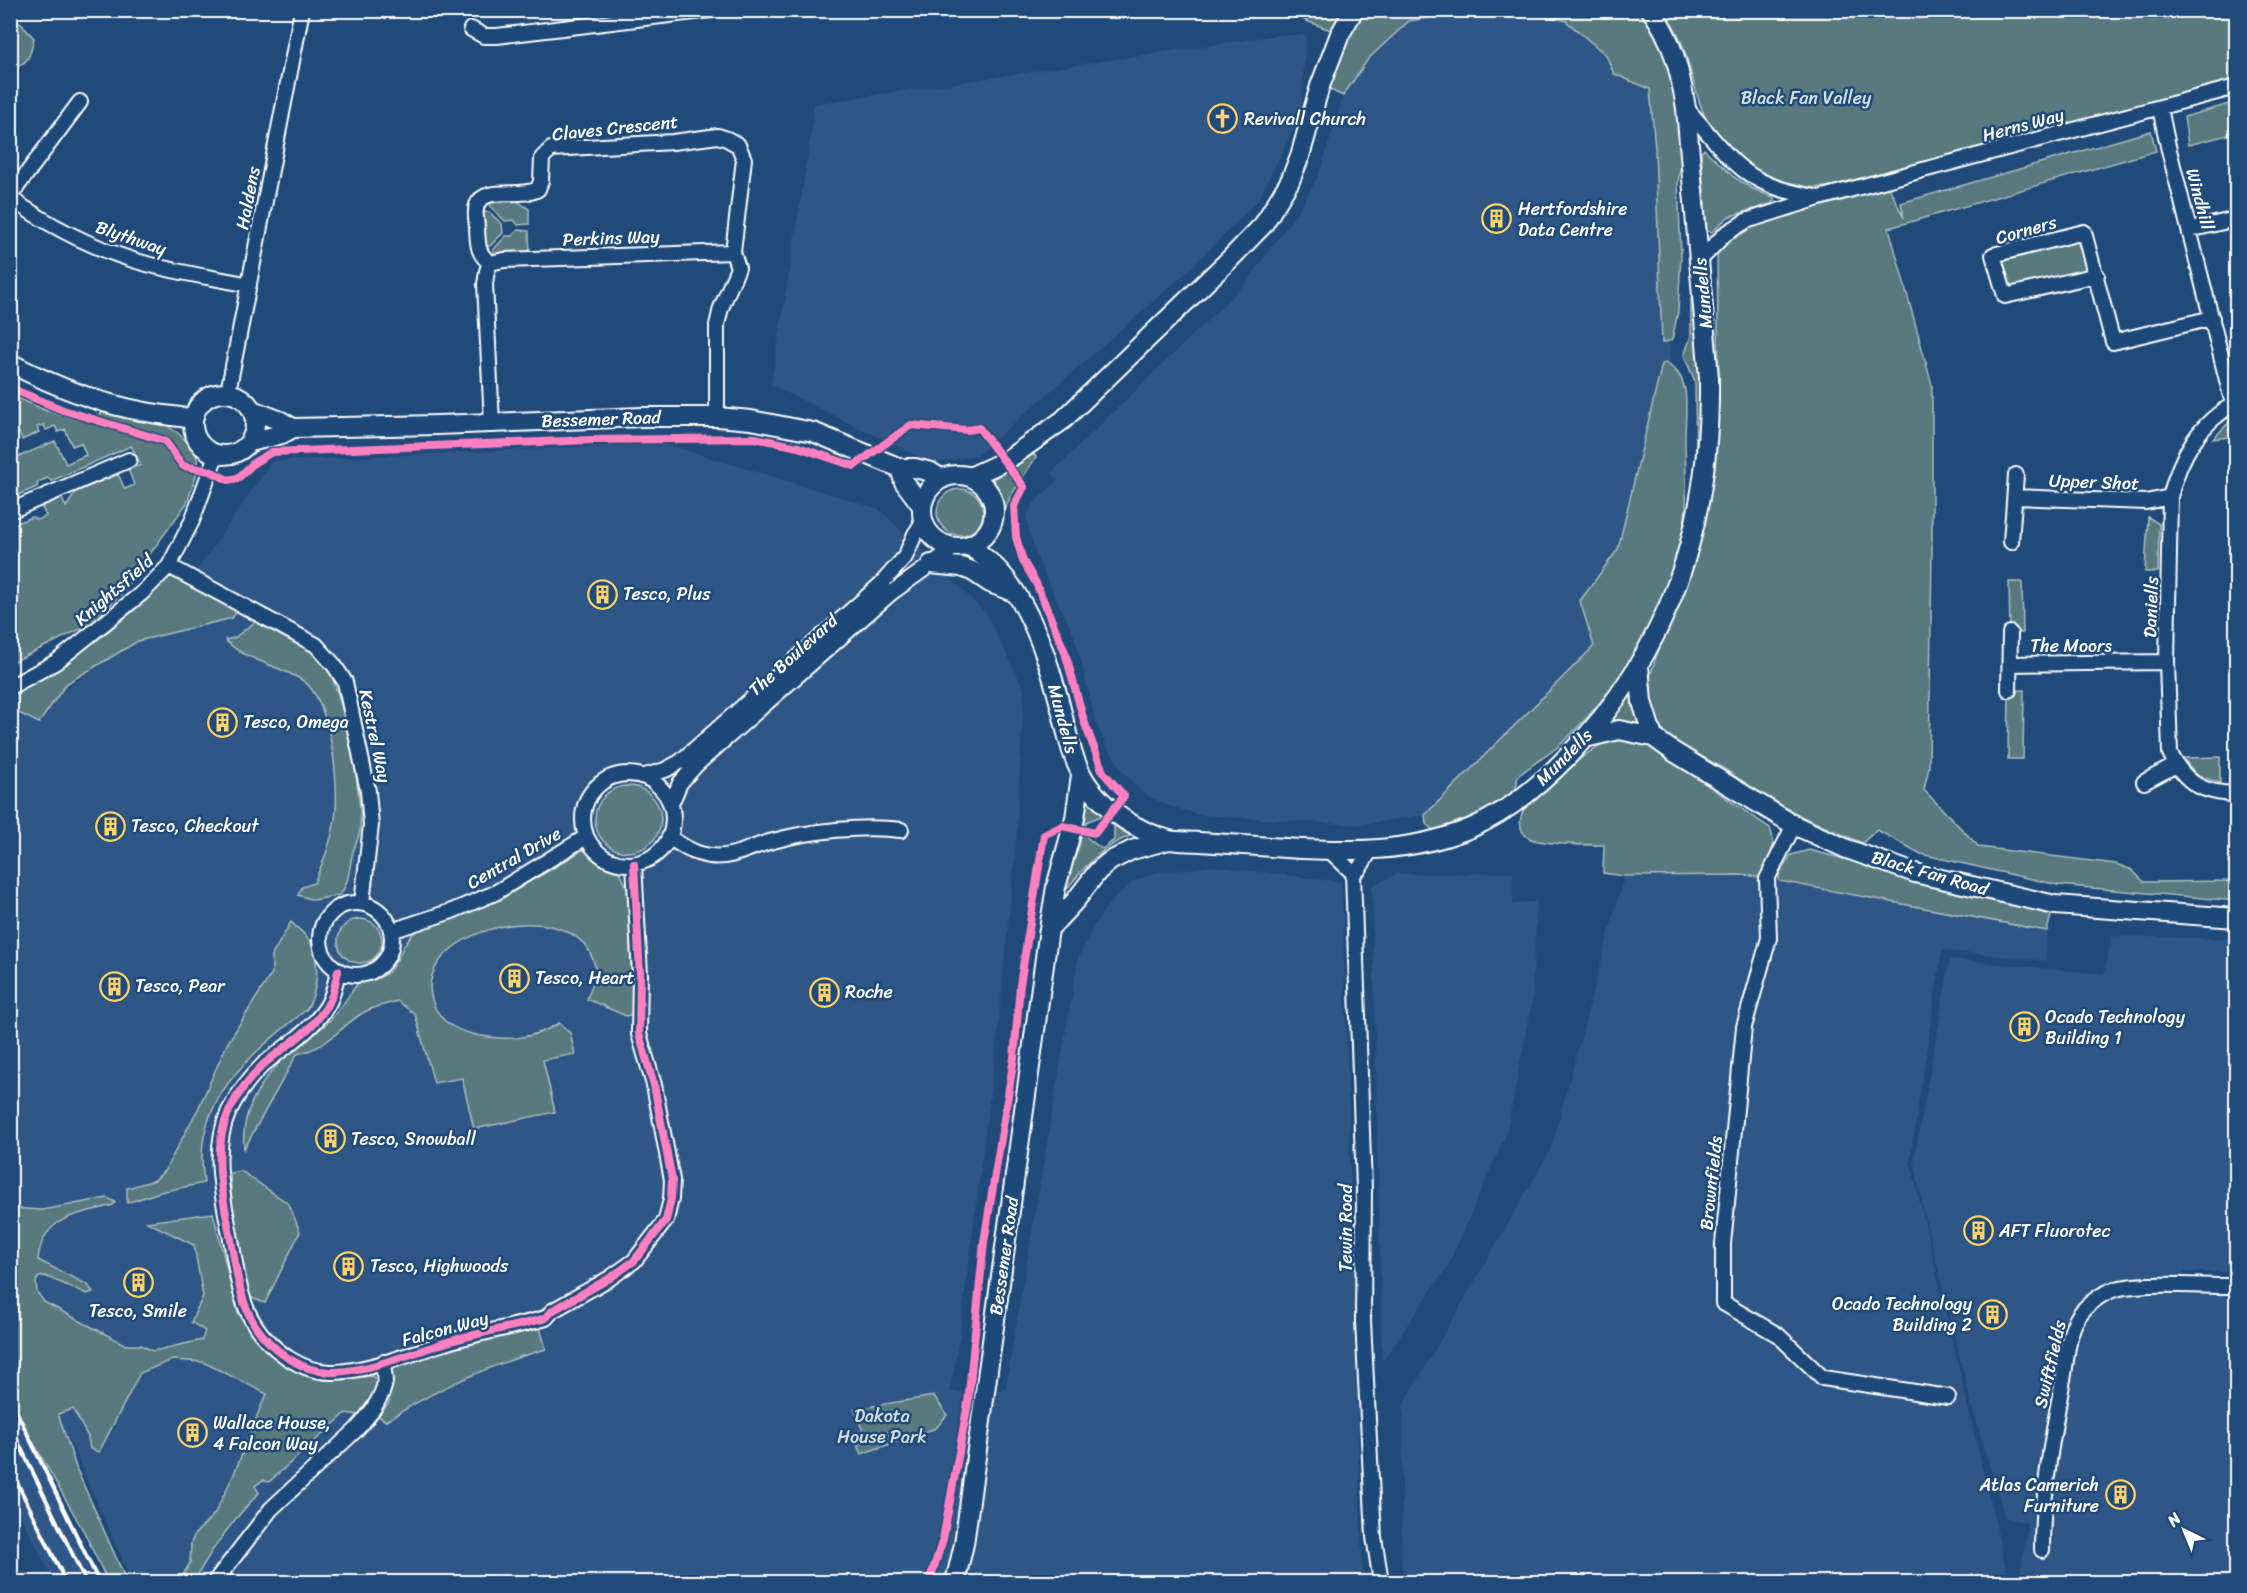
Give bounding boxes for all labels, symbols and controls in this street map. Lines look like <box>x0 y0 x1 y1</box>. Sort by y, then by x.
park label: Black Fan Valley <box>1741 82 1872 114</box>
street label: Herns Way <box>1978 99 2068 151</box>
church icon: Revivall Church <box>1207 103 1239 135</box>
place label: Revivall Church <box>1244 103 1366 135</box>
street label: Claves Crescent <box>550 105 680 151</box>
street label: Haldens <box>226 163 270 232</box>
street label: Windhill <box>2176 165 2224 234</box>
place label: Hertfordshire Data Centre <box>1518 193 1627 246</box>
building icon: Hertfordshire Data Centre <box>1481 203 1513 235</box>
street label: Corners <box>1992 206 2061 254</box>
street label: Blythway <box>91 211 172 265</box>
street label: Perkins Way <box>562 220 661 256</box>
street label: Mundells <box>1684 255 1722 330</box>
street label: Bessemer Road <box>541 401 663 437</box>
street label: Upper Shot <box>2048 464 2140 500</box>
street label: Knightsfield <box>67 545 162 634</box>
street label: Daniells <box>2134 575 2168 638</box>
building icon: Tesco, Plus <box>586 578 618 610</box>
place label: Tesco, Plus <box>623 578 711 610</box>
street label: The Boulevard <box>741 605 847 704</box>
street label: The Moors <box>2030 630 2112 662</box>
street label: Mundells <box>1038 680 1088 758</box>
street label: Kestrel Way <box>349 686 401 786</box>
building icon: Tesco, Omega <box>206 706 238 738</box>
place label: Tesco, Omega <box>243 706 349 738</box>
street label: Mundells <box>1527 720 1601 794</box>
building icon: Tesco, Checkout <box>94 810 126 842</box>
place label: Tesco, Checkout <box>131 810 259 842</box>
street label: Central Drive <box>461 818 567 898</box>
street label: Black Fan Road <box>1868 841 1994 905</box>
building icon: Tesco, Heart <box>498 962 530 994</box>
place label: Tesco, Heart <box>535 962 634 994</box>
building icon: Tesco, Pear <box>98 970 130 1002</box>
place label: Tesco, Pear <box>135 970 226 1002</box>
building icon: Roche <box>808 976 840 1008</box>
place label: Roche <box>845 976 893 1008</box>
place label: Ocado Technology Building 1 <box>2045 1001 2186 1054</box>
building icon: Ocado Technology Building 1 <box>2008 1011 2040 1043</box>
building icon: Tesco, Snowball <box>314 1123 346 1155</box>
place label: Tesco, Snowball <box>351 1123 477 1155</box>
street label: Brownfields <box>1690 1134 1732 1232</box>
street label: Tewin Road <box>1330 1183 1362 1272</box>
street label: Bessemer Road <box>980 1193 1028 1317</box>
building icon: AFT Fluorotec <box>1962 1215 1994 1247</box>
place label: AFT Fluorotec <box>1998 1215 2110 1247</box>
building icon: Tesco, Highwoods <box>333 1250 365 1282</box>
place label: Tesco, Highwoods <box>370 1250 509 1282</box>
building icon: Tesco, Smile <box>122 1266 154 1298</box>
place label: Ocado Technology Building 2 <box>1832 1288 1973 1341</box>
place label: Tesco, Smile <box>89 1295 187 1327</box>
building icon: Ocado Technology Building 2 <box>1977 1298 2009 1330</box>
street label: Falcon Way <box>398 1302 493 1356</box>
street label: Swiftfields <box>2024 1316 2076 1411</box>
park label: Dakota House Park <box>837 1400 927 1453</box>
place label: Wallace House, 4 Falcon Way <box>213 1407 331 1460</box>
building icon: Wallace House, 4 Falcon Way <box>176 1417 208 1449</box>
place label: Atlas Camerich Furniture <box>1979 1469 2099 1522</box>
building icon: Atlas Camerich Furniture <box>2104 1479 2136 1511</box>
north arrow <box>2154 1500 2214 1560</box>
text: N <box>2159 1504 2189 1534</box>

